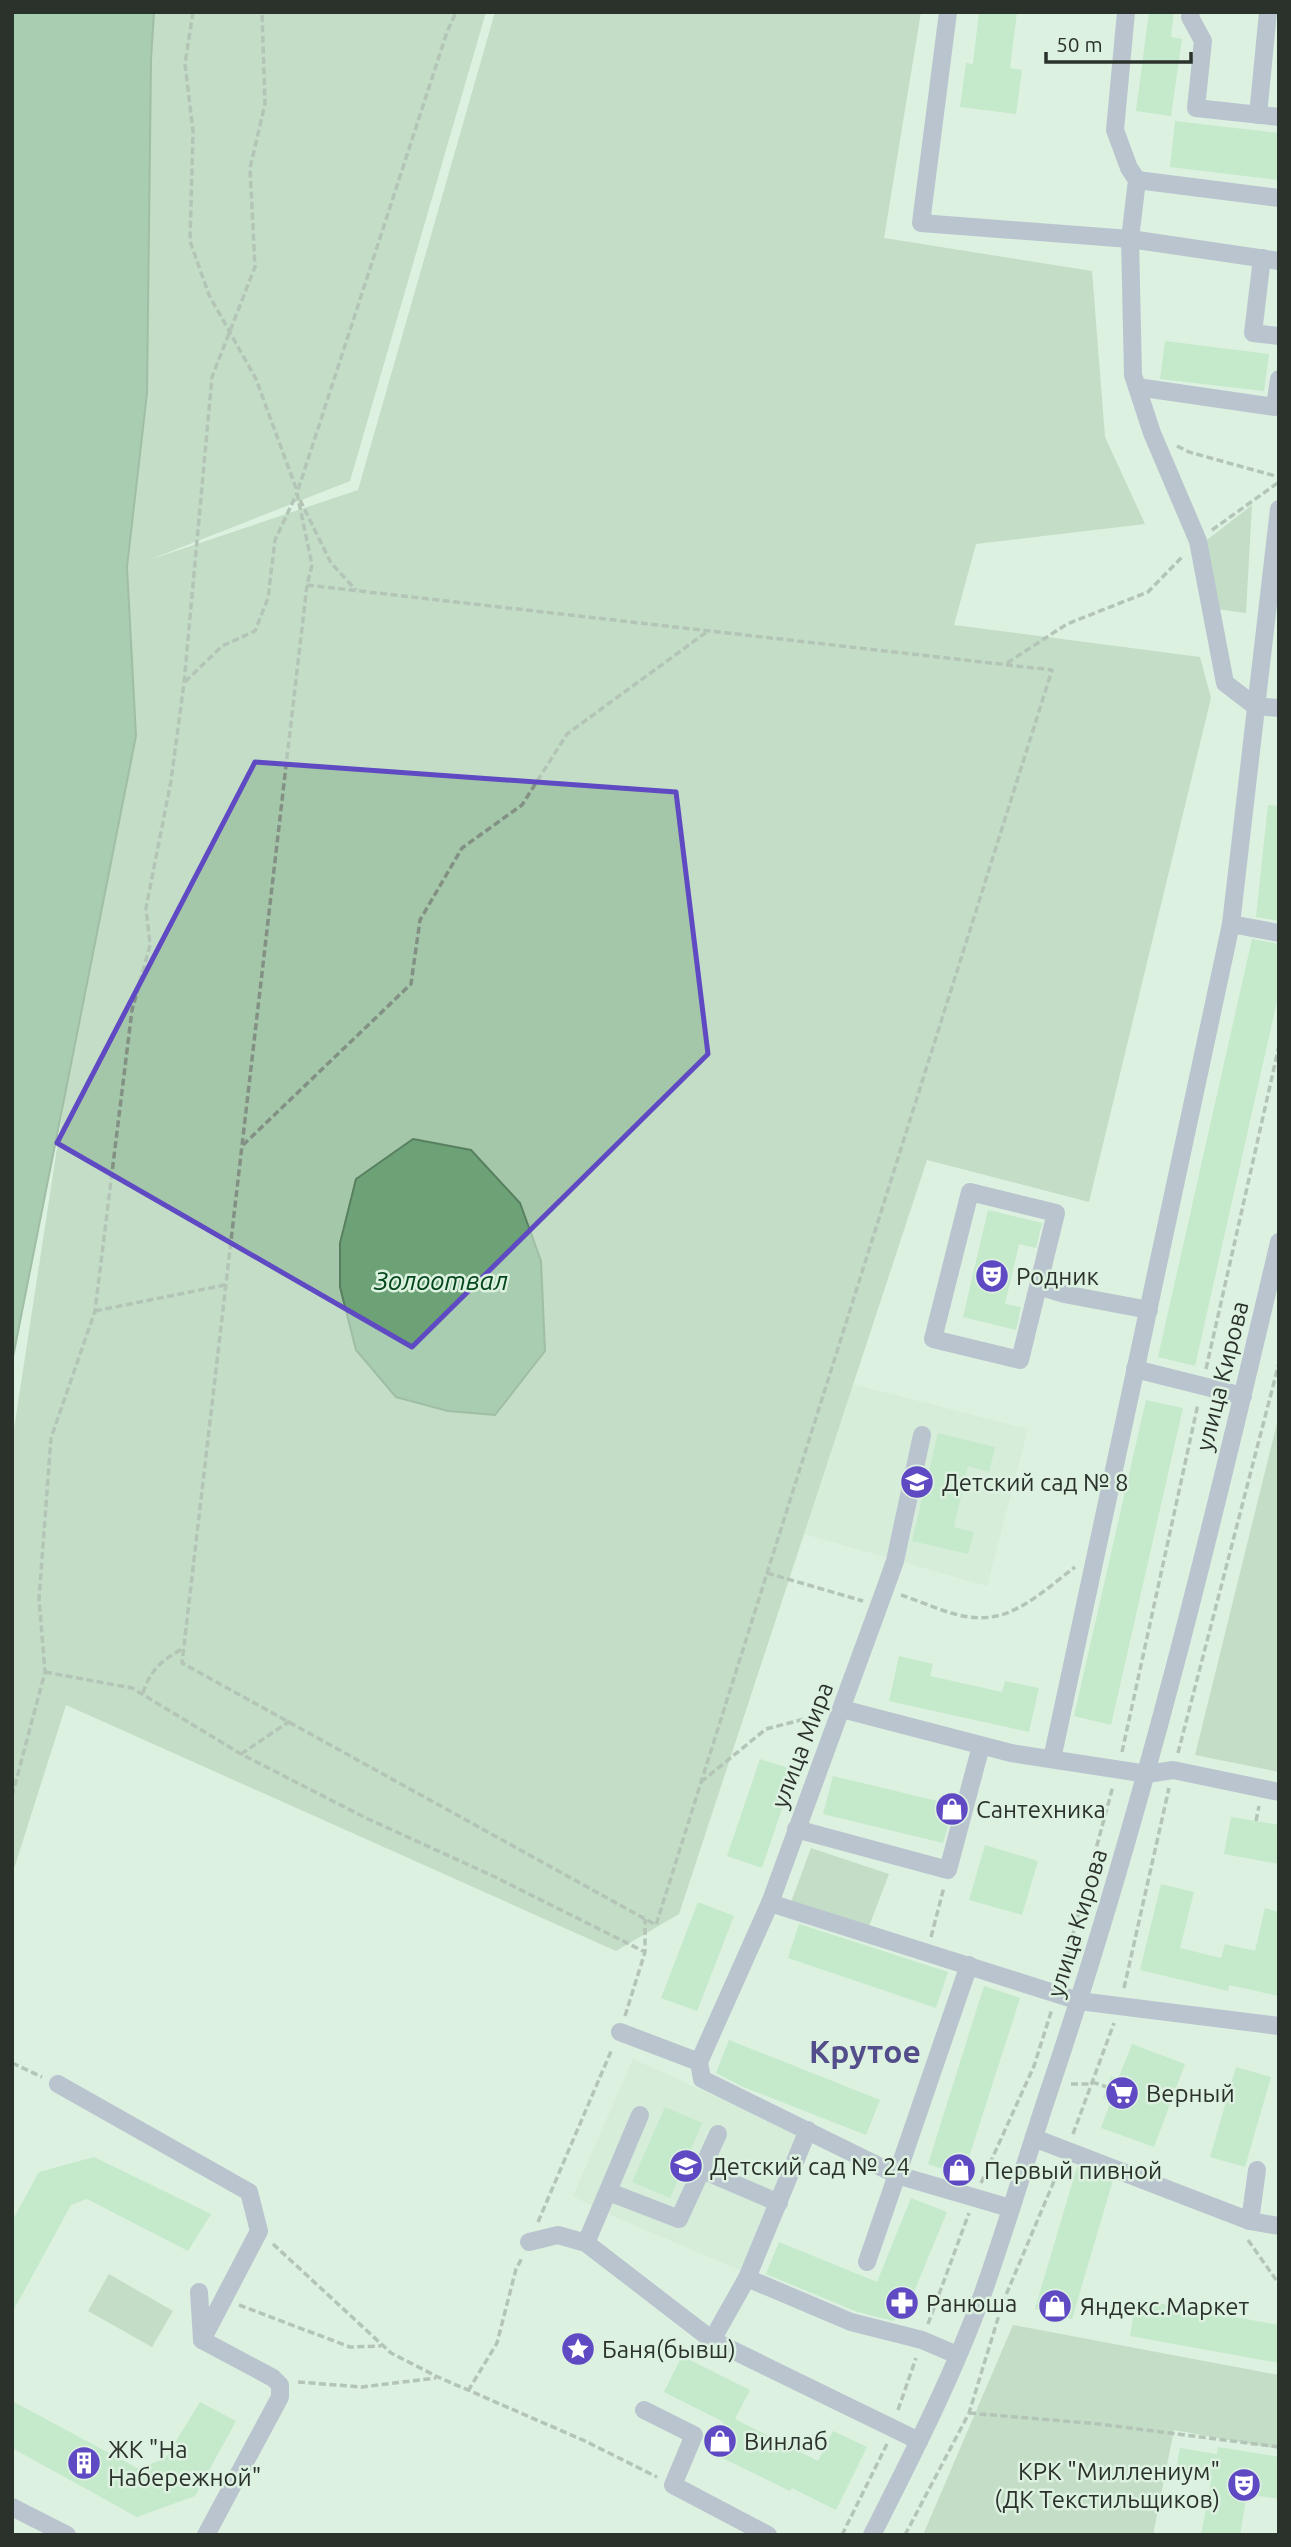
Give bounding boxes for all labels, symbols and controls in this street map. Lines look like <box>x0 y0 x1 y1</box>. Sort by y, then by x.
scale bar <box>1046 21 1191 65</box>
text: 50 m <box>1056 32 1103 56</box>
theatre icon: Родник <box>973 1257 1011 1295</box>
place label: Родник <box>1016 1263 1099 1290</box>
water label: Золоотвал <box>373 1266 508 1295</box>
street label: улица Кирова <box>1190 1298 1254 1454</box>
school or university icon: Детский сад № 8 <box>898 1463 936 1501</box>
place label: Детский сад № 8 <box>942 1469 1129 1496</box>
street label: улица Мира <box>766 1678 838 1812</box>
shop icon: Сантехника <box>933 1790 971 1828</box>
place label: Сантехника <box>976 1796 1106 1823</box>
street label: улица Кирова <box>1042 1846 1112 2000</box>
district label: Крутое <box>809 2033 921 2069</box>
supermarket icon: Верный <box>1103 2074 1141 2112</box>
place label: Верный <box>1146 2080 1235 2107</box>
school or university icon: Детский сад № 24 <box>667 2147 705 2185</box>
shop icon: Первый пивной <box>940 2151 978 2189</box>
place label: Детский сад № 24 <box>710 2153 910 2180</box>
place label: Первый пивной <box>984 2157 1162 2184</box>
pharmacy icon: Ранюша <box>883 2284 921 2322</box>
shop icon: Яндекс.Маркет <box>1036 2287 1074 2325</box>
place label: Ранюша <box>926 2290 1017 2317</box>
place label: Яндекс.Маркет <box>1080 2293 1249 2320</box>
place icon: Баня(бывш) <box>559 2330 597 2368</box>
place label: Баня(бывш) <box>602 2336 736 2363</box>
shop icon: Винлаб <box>701 2422 739 2460</box>
place label: Винлаб <box>744 2428 828 2455</box>
place label: ЖК "На Набережной" <box>108 2436 261 2491</box>
building icon: ЖК "На Набережной" <box>65 2444 103 2482</box>
place label: КРК "Миллениум" (ДК Текстильщиков) <box>994 2458 1220 2513</box>
theatre icon: КРК "Миллениум" (ДК Текстильщиков) <box>1225 2466 1263 2504</box>

